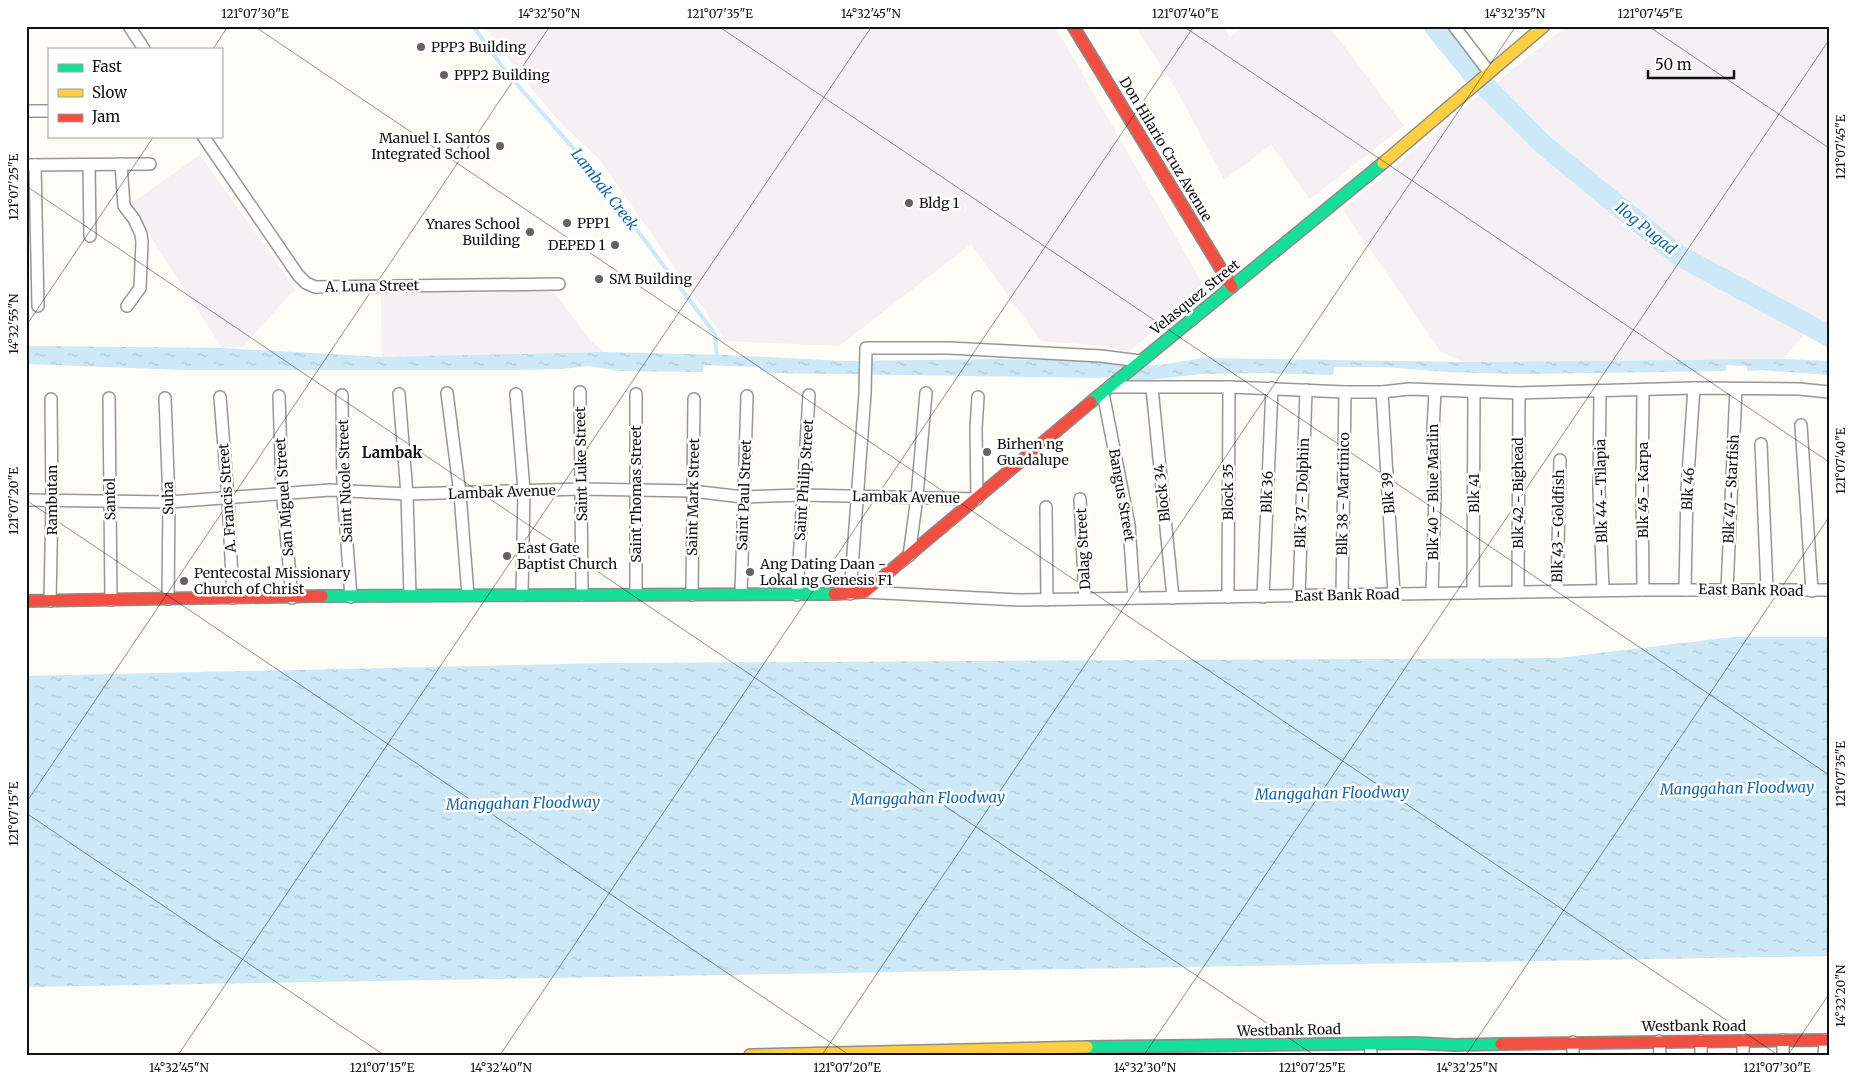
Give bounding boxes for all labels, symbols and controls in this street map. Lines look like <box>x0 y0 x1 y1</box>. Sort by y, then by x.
text: 121°07'30"E <box>221 6 289 21</box>
text: 14°32'50"N <box>518 6 581 21</box>
text: 121°07'35"E <box>687 6 753 21</box>
text: 14°32'45"N <box>841 6 902 21</box>
text: 121°07'40"E <box>1152 6 1219 21</box>
text: 14°32'35"N <box>1485 6 1546 21</box>
text: 121°07'45"E <box>1618 6 1683 21</box>
place label: PPP3 Building <box>431 38 527 56</box>
marker: PPP3 Building <box>415 41 427 53</box>
legend <box>48 48 222 138</box>
scale bar <box>1648 48 1734 80</box>
text: 50 m <box>1655 55 1692 74</box>
text: Fast <box>92 57 122 76</box>
place label: PPP2 Building <box>454 66 550 84</box>
marker: PPP2 Building <box>438 69 450 81</box>
street label: Don Hilario Cruz Avenue <box>1116 73 1216 225</box>
text: Slow <box>92 83 127 102</box>
text: Jam <box>91 107 120 126</box>
text: 121°07'45"E <box>1833 114 1848 179</box>
place label: Manuel I. Santos Integrated School <box>371 129 491 163</box>
marker: Manuel I. Santos Integrated School <box>494 140 506 152</box>
water label: Lambak Creek <box>567 145 643 234</box>
text: 121°07'25"E <box>6 153 21 220</box>
place label: Bldg 1 <box>919 194 959 212</box>
marker: Bldg 1 <box>903 197 915 209</box>
water label: Ilog Pugad <box>1612 198 1681 259</box>
place label: PPP1 <box>577 214 610 232</box>
place label: Ynares School Building <box>425 215 521 249</box>
marker: PPP1 <box>561 217 573 229</box>
marker: Ynares School Building <box>524 226 536 238</box>
place label: DEPED 1 <box>548 236 605 254</box>
marker: DEPED 1 <box>609 239 621 251</box>
street label: Velasquez Street <box>1146 255 1244 339</box>
place label: SM Building <box>609 270 692 288</box>
marker: SM Building <box>593 273 605 285</box>
street label: A. Luna Street <box>324 276 420 296</box>
text: 14°32'55"N <box>6 293 21 354</box>
street label: Saint Luke Street <box>571 406 591 522</box>
street label: Saint Nicole Street <box>334 418 356 543</box>
street label: Saint Philip Street <box>791 418 817 541</box>
street label: Blk 40 - Blue Marlin <box>1424 424 1442 560</box>
street label: Saint Thomas Street <box>627 425 645 563</box>
text: 121°07'40"E <box>1833 427 1848 494</box>
street label: Blk 38 - Martinico <box>1333 432 1353 556</box>
street label: Blk 47 - Starfish <box>1719 434 1743 544</box>
place label: Birhen ng Guadalupe <box>997 435 1069 469</box>
street label: San Miguel Street <box>271 436 297 557</box>
street label: Saint Mark Street <box>683 437 703 556</box>
street label: Blk 37 - Dolphin <box>1291 437 1313 549</box>
street label: Blk 42 - Bighead <box>1509 437 1527 549</box>
street label: Blk 44 - Tilapia <box>1591 438 1611 543</box>
street label: Saint Paul Street <box>733 439 755 551</box>
street label: Blk 45 - Karpa <box>1634 441 1652 538</box>
street label: A. Francis Street <box>214 442 240 554</box>
district label: Lambak <box>362 443 423 462</box>
marker: Birhen ng Guadalupe <box>981 446 993 458</box>
street label: Bangus Street <box>1105 447 1139 543</box>
street label: Block 34 <box>1150 463 1174 523</box>
street label: Block 35 <box>1219 464 1237 520</box>
street label: Rambutan <box>43 465 61 535</box>
text: 121°07'20"E <box>6 467 21 535</box>
street label: Blk 46 <box>1678 467 1698 511</box>
street label: Blk 43 - Goldfish <box>1548 469 1568 583</box>
street label: Blk 36 <box>1257 471 1277 513</box>
street label: Blk 39 <box>1378 471 1398 515</box>
street label: Blk 41 <box>1465 473 1483 513</box>
street label: Santol <box>101 477 119 521</box>
street label: Suha <box>159 481 177 515</box>
street label: Lambak Avenue <box>448 481 556 503</box>
street label: Lambak Avenue <box>852 487 960 507</box>
street label: Dalag Street <box>1072 507 1094 590</box>
place label: East Gate Baptist Church <box>517 539 617 573</box>
marker: East Gate Baptist Church <box>501 550 513 562</box>
place label: Ang Dating Daan - Lokal ng Genesis F1 <box>759 555 893 589</box>
place label: Pentecostal Missionary Church of Christ <box>194 564 352 598</box>
marker: Ang Dating Daan - Lokal ng Genesis F1 <box>744 566 756 578</box>
marker: Pentecostal Missionary Church of Christ <box>178 575 190 587</box>
street label: East Bank Road <box>1698 580 1804 600</box>
street label: East Bank Road <box>1294 585 1400 605</box>
text: 121°07'35"E <box>1833 741 1848 807</box>
water label: Manggahan Floodway <box>1659 777 1814 799</box>
text: 121°07'15"E <box>6 781 21 846</box>
water label: Manggahan Floodway <box>1254 782 1409 804</box>
water label: Manggahan Floodway <box>850 787 1005 809</box>
water label: Manggahan Floodway <box>445 792 600 814</box>
text: 14°32'20"N <box>1833 964 1848 1027</box>
street label: Westbank Road <box>1641 1017 1747 1035</box>
street label: Westbank Road <box>1236 1020 1342 1040</box>
text: 14°32'45"N <box>149 1060 210 1075</box>
text: 121°07'15"E <box>350 1060 415 1075</box>
text: 14°32'40"N <box>470 1060 533 1075</box>
text: 121°07'20"E <box>813 1060 881 1075</box>
text: 14°32'30"N <box>1114 1060 1177 1075</box>
text: 121°07'25"E <box>1279 1060 1346 1075</box>
text: 14°32'25"N <box>1436 1060 1498 1075</box>
text: 121°07'30"E <box>1743 1060 1811 1075</box>

